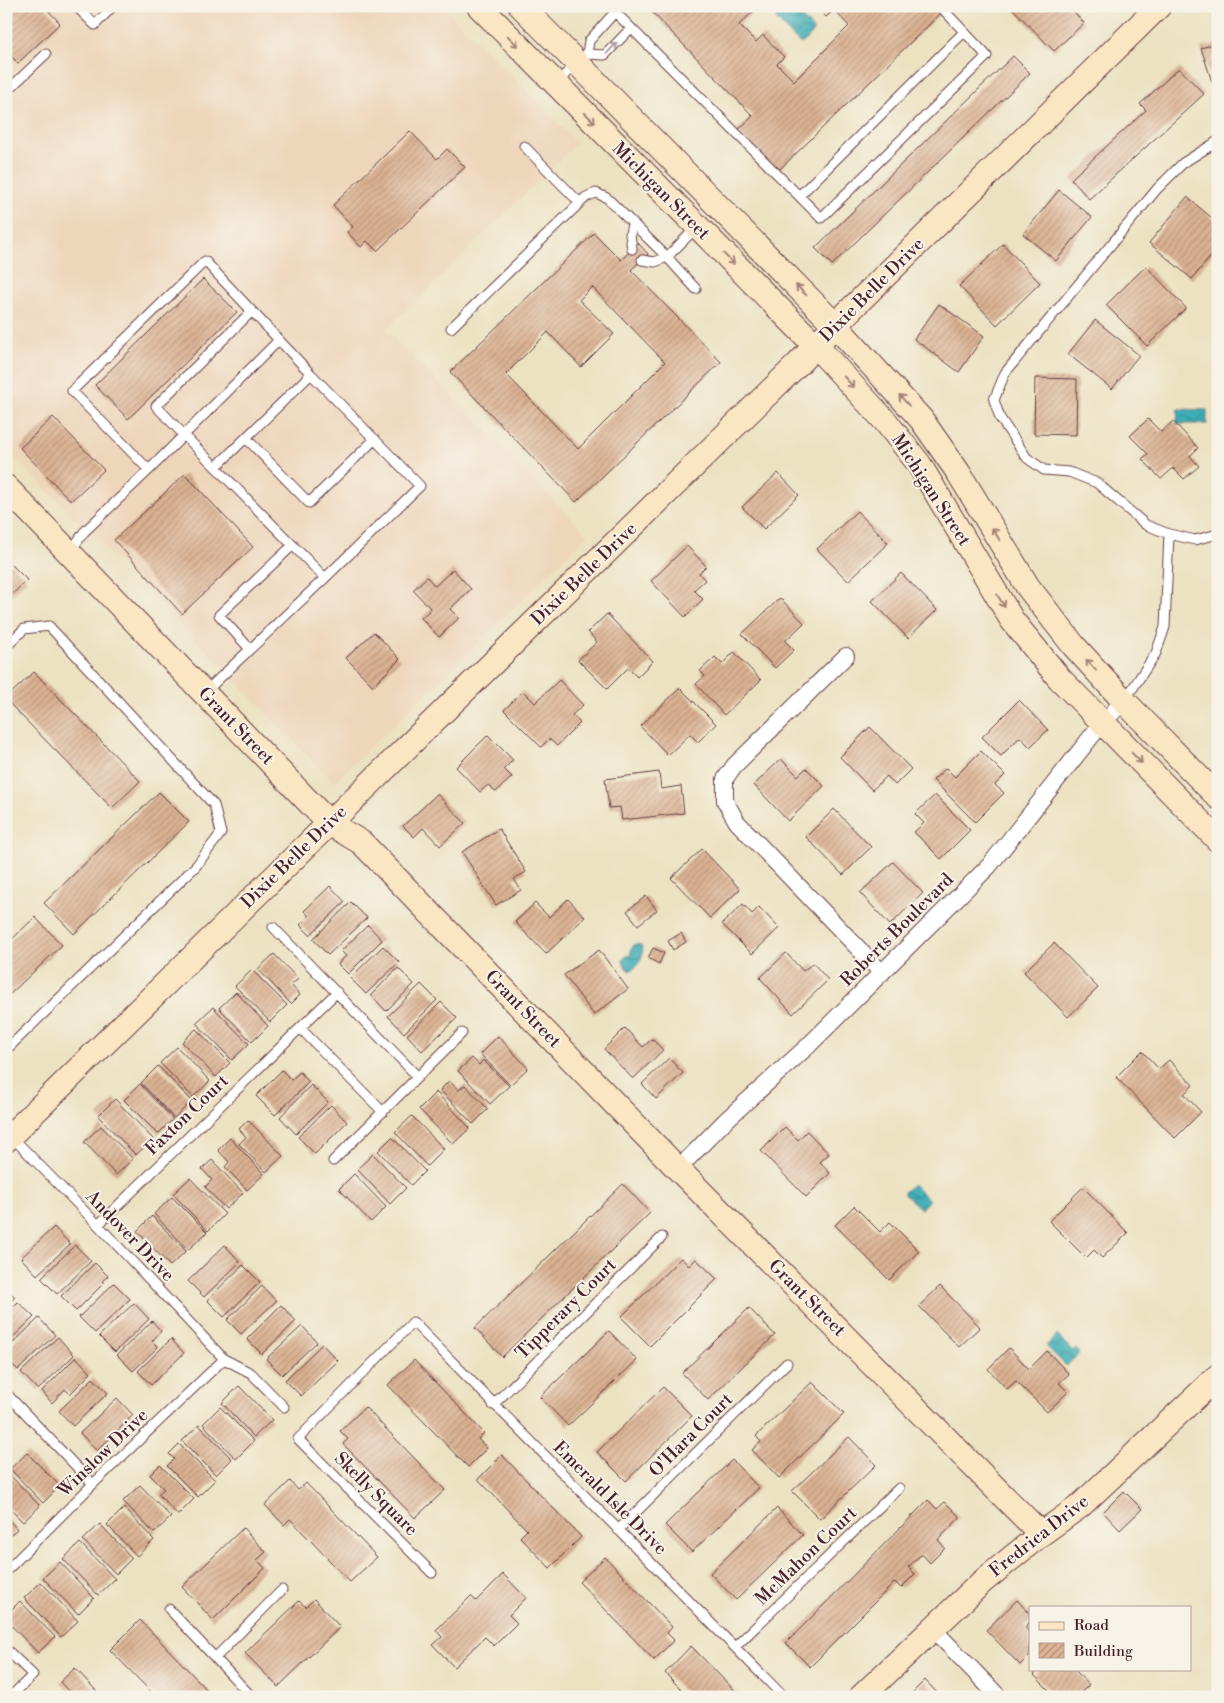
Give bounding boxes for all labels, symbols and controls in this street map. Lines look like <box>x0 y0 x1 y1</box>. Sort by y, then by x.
one-way arrow <box>507 35 519 47</box>
one-way arrow <box>606 42 618 55</box>
one-way arrow <box>583 112 596 124</box>
street label: Michigan Street <box>607 137 715 245</box>
street label: Dixie Belle Drive <box>815 233 929 347</box>
one-way arrow <box>722 252 734 264</box>
one-way arrow <box>795 284 807 296</box>
one-way arrow <box>843 376 855 389</box>
one-way arrow <box>898 394 910 407</box>
street label: Michigan Street <box>886 430 976 551</box>
street label: Dixie Belle Drive <box>526 518 642 630</box>
one-way arrow <box>990 527 1000 541</box>
one-way arrow <box>996 594 1006 608</box>
one-way arrow <box>1085 658 1097 671</box>
street label: Grant Street <box>193 682 279 770</box>
one-way arrow <box>1131 751 1143 764</box>
street label: Dixie Belle Drive <box>236 801 352 913</box>
street label: Roberts Boulevard <box>835 868 959 992</box>
street label: Grant Street <box>480 965 566 1053</box>
street label: Faxton Court <box>141 1069 234 1160</box>
street label: Andover Drive <box>80 1185 179 1286</box>
street label: Tipperary Court <box>511 1253 622 1364</box>
street label: Grant Street <box>764 1255 851 1342</box>
street label: O'Hara Court <box>644 1388 738 1482</box>
street label: Winslow Drive <box>52 1404 153 1503</box>
street label: Emerald Isle Drive <box>548 1436 672 1560</box>
street label: Skelly Square <box>329 1447 423 1541</box>
street label: Fredrica Drive <box>984 1490 1094 1582</box>
street label: McMahon Court <box>750 1501 862 1610</box>
legend <box>1029 1606 1192 1670</box>
text: Road <box>1074 1616 1109 1635</box>
text: Building <box>1073 1642 1133 1661</box>

